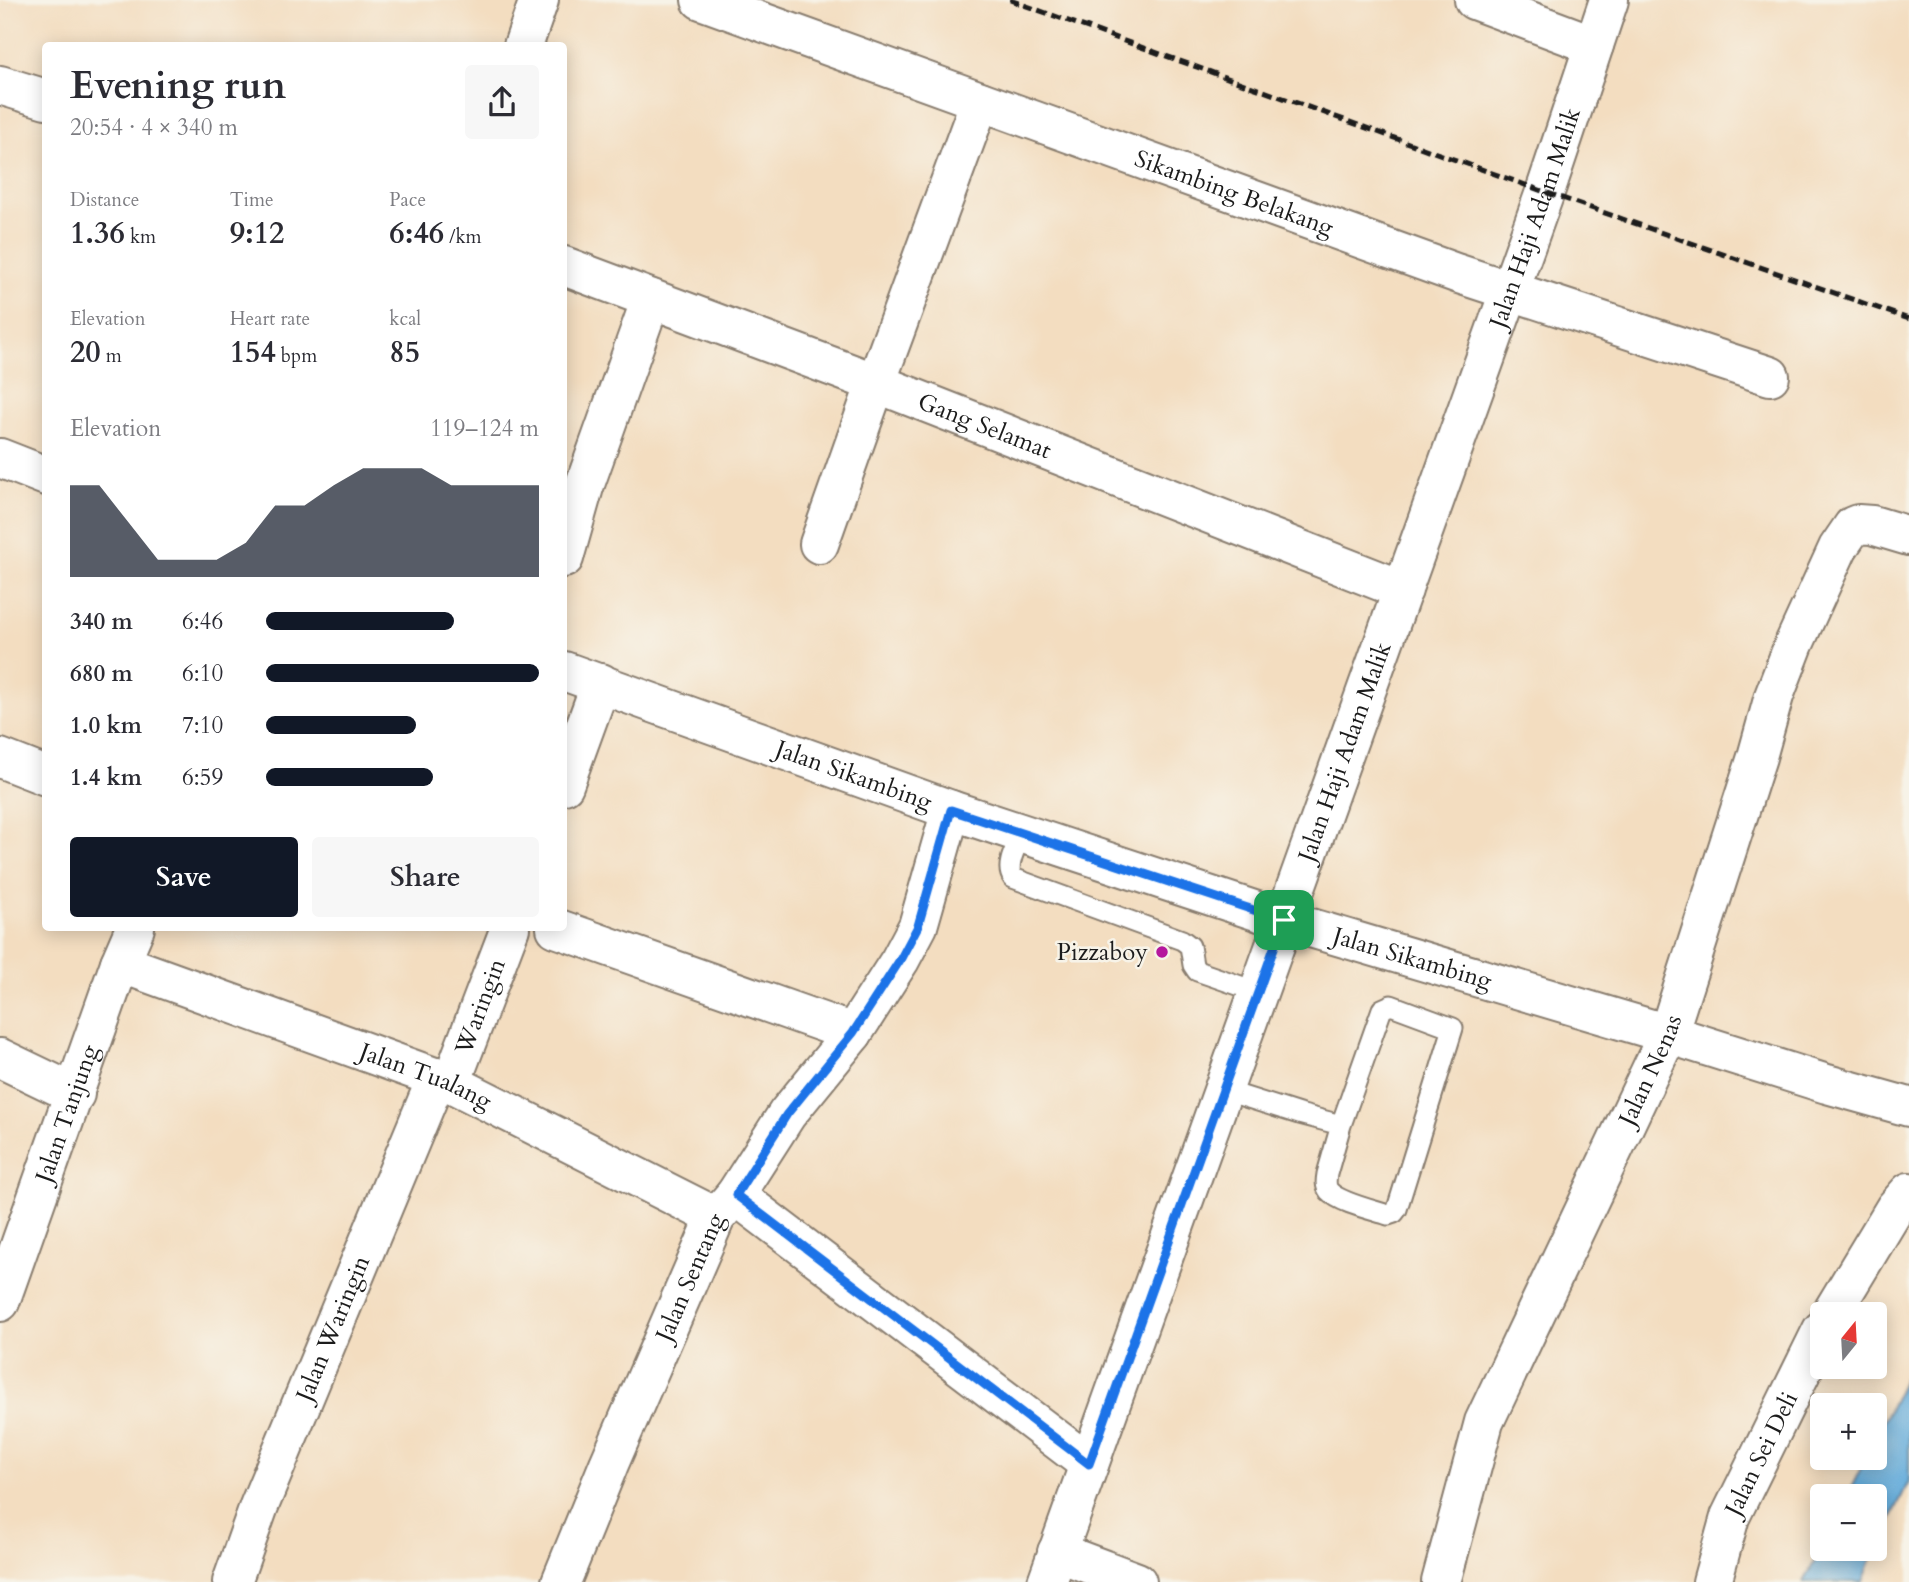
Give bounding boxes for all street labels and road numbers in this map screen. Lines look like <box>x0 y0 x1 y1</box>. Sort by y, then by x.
street label: Jalan Haji Adam Malik <box>1480 103 1589 335</box>
street label: Sikambing Belakang <box>1130 142 1339 244</box>
street label: Gang Selamat <box>913 385 1057 467</box>
street label: Jalan Haji Adam Malik <box>1289 637 1399 869</box>
street label: Jalan Sikambing <box>768 731 937 819</box>
street label: Jalan Sikambing <box>1326 918 1496 997</box>
street label: Waringin <box>447 953 513 1060</box>
street label: Jalan Nenas <box>1609 1011 1690 1134</box>
street label: Jalan Tualang <box>352 1034 498 1118</box>
street label: Jalan Tanjung <box>26 1040 106 1190</box>
street label: Jalan Sentang <box>646 1207 732 1349</box>
street label: Jalan Waringin <box>287 1250 378 1409</box>
street label: Jalan Sei Deli <box>1715 1386 1806 1524</box>

